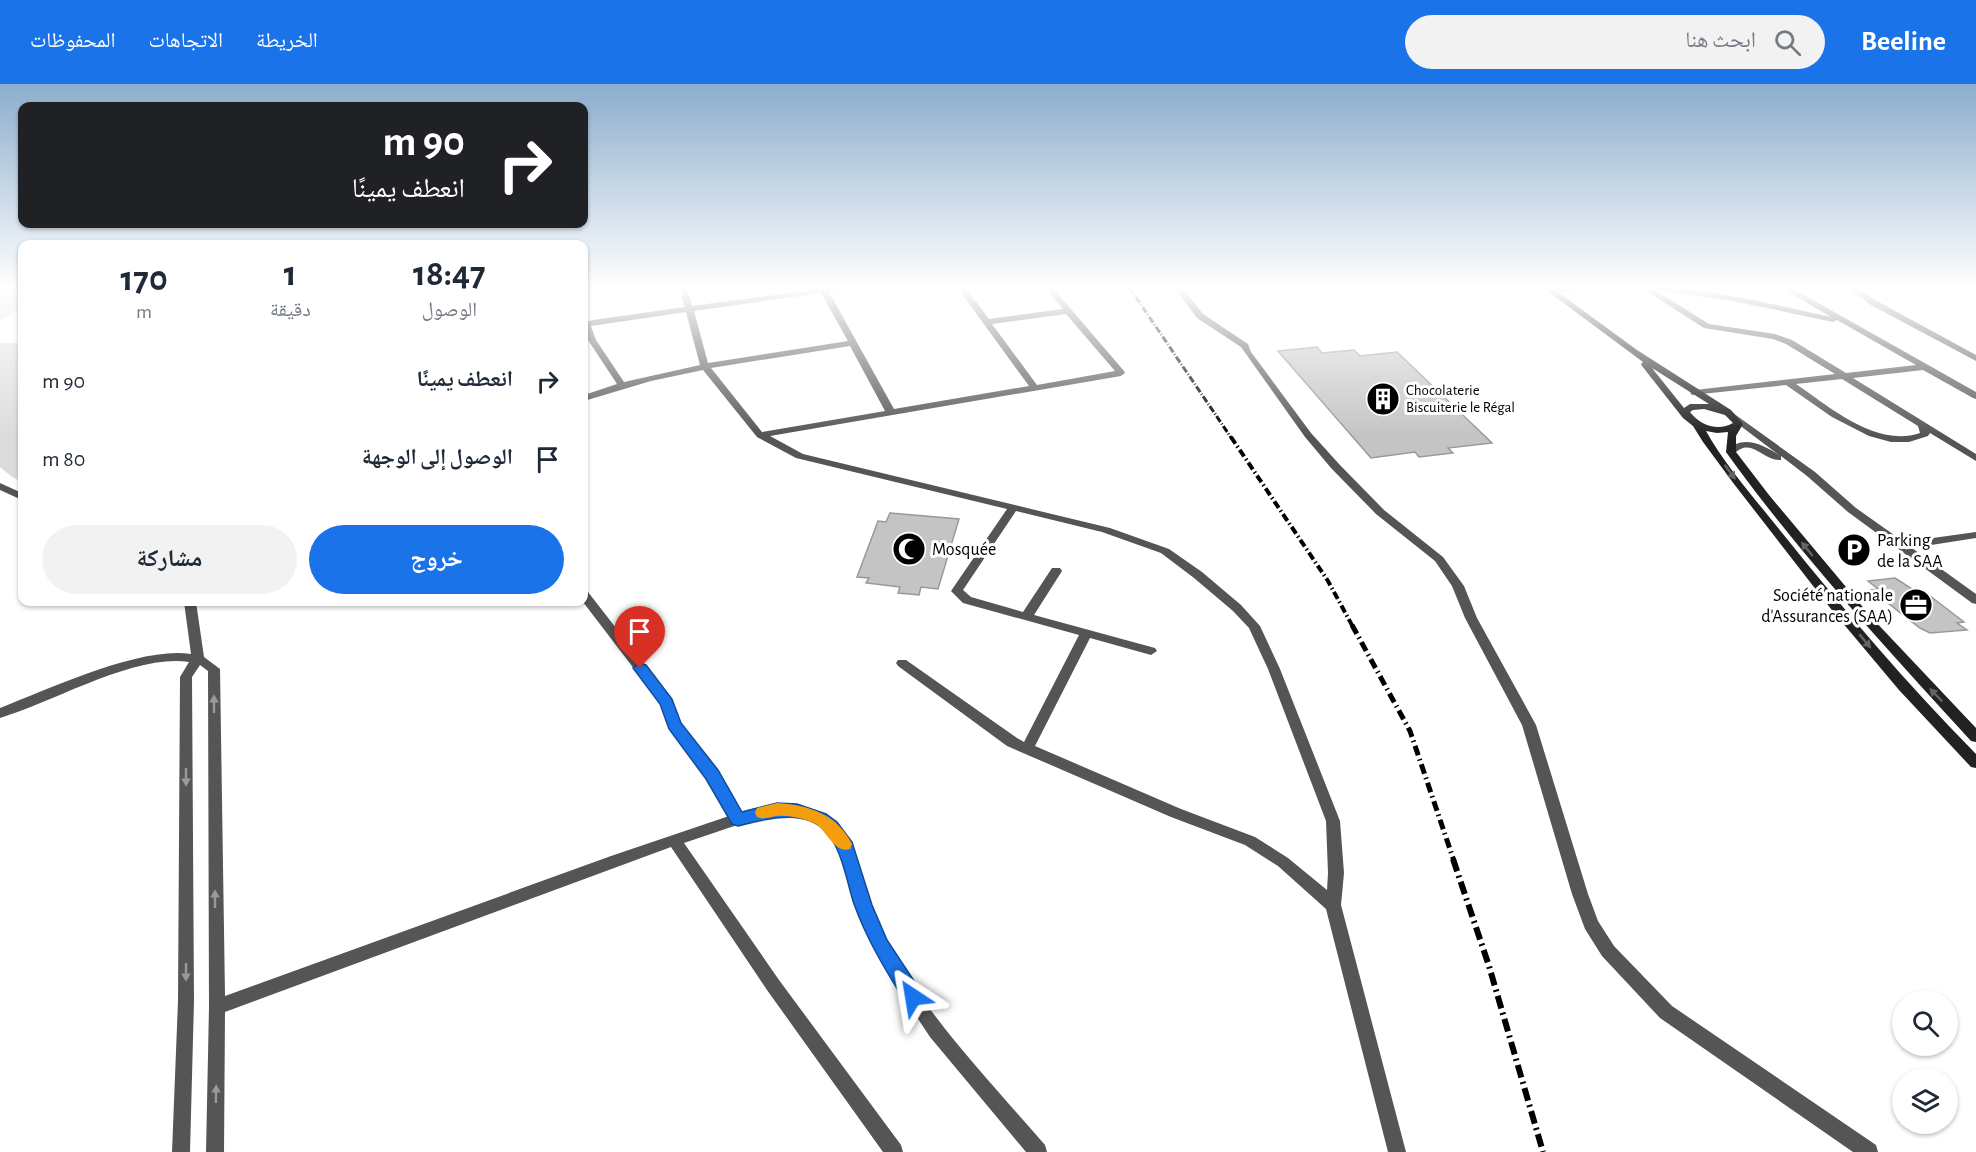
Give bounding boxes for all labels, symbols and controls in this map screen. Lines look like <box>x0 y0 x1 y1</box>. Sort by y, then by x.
search box <box>1405 15 1825 69</box>
icon: search <box>1771 26 1804 59</box>
text: Beeline <box>1861 28 1946 56</box>
text: ابحث هنا <box>1685 29 1756 51</box>
text: المحفوظات <box>30 30 115 51</box>
text: الاتجاهات <box>148 30 223 51</box>
text: الخريطة <box>256 30 318 51</box>
text: 90 m <box>383 121 465 163</box>
icon: right <box>486 126 564 204</box>
text: انعطف يمينًا <box>352 175 465 202</box>
text: 1 <box>284 256 297 292</box>
text: 18:47 <box>413 256 486 292</box>
text: 170 <box>120 261 168 297</box>
text: دقيقة <box>270 300 311 320</box>
text: الوصول <box>422 300 477 320</box>
text: m <box>136 302 152 322</box>
icon: right <box>531 365 564 398</box>
text: انعطف يمينًا <box>416 368 513 390</box>
text: 90 m <box>42 370 85 392</box>
building icon: Chocolaterie Biscuiterie le Régal <box>1365 381 1401 417</box>
place label: Chocolaterie Biscuiterie le Régal <box>1406 383 1515 415</box>
icon: arrive <box>531 443 564 476</box>
text: الوصول إلى الوجهة <box>362 446 513 468</box>
text: 80 m <box>42 448 85 470</box>
one-way arrow <box>1723 465 1735 480</box>
button: مشاركة <box>42 525 297 594</box>
button: خروج <box>309 525 564 594</box>
mosque icon: Mosquée <box>891 531 927 567</box>
parking icon: Parking de la SAA <box>1836 532 1872 568</box>
place label: Parking de la SAA <box>1877 532 1943 571</box>
place label: Mosquée <box>932 541 996 559</box>
one-way arrow <box>1800 541 1813 557</box>
place label: Société nationale d'Assurances (SAA) <box>1761 587 1893 626</box>
office icon: Société nationale d'Assurances (SAA) <box>1898 587 1934 623</box>
pin <box>614 606 665 668</box>
icon: arrive <box>623 615 656 648</box>
one-way arrow <box>1858 633 1871 649</box>
one-way arrow <box>1929 688 1943 702</box>
one-way arrow <box>209 694 219 713</box>
one-way arrow <box>181 767 191 786</box>
one-way arrow <box>210 889 220 908</box>
one-way arrow <box>181 962 191 981</box>
position arrow <box>881 965 945 1029</box>
map controls <box>1892 990 1958 1134</box>
button: search <box>1892 990 1958 1056</box>
button: layers <box>1892 1068 1958 1134</box>
one-way arrow <box>211 1084 221 1103</box>

